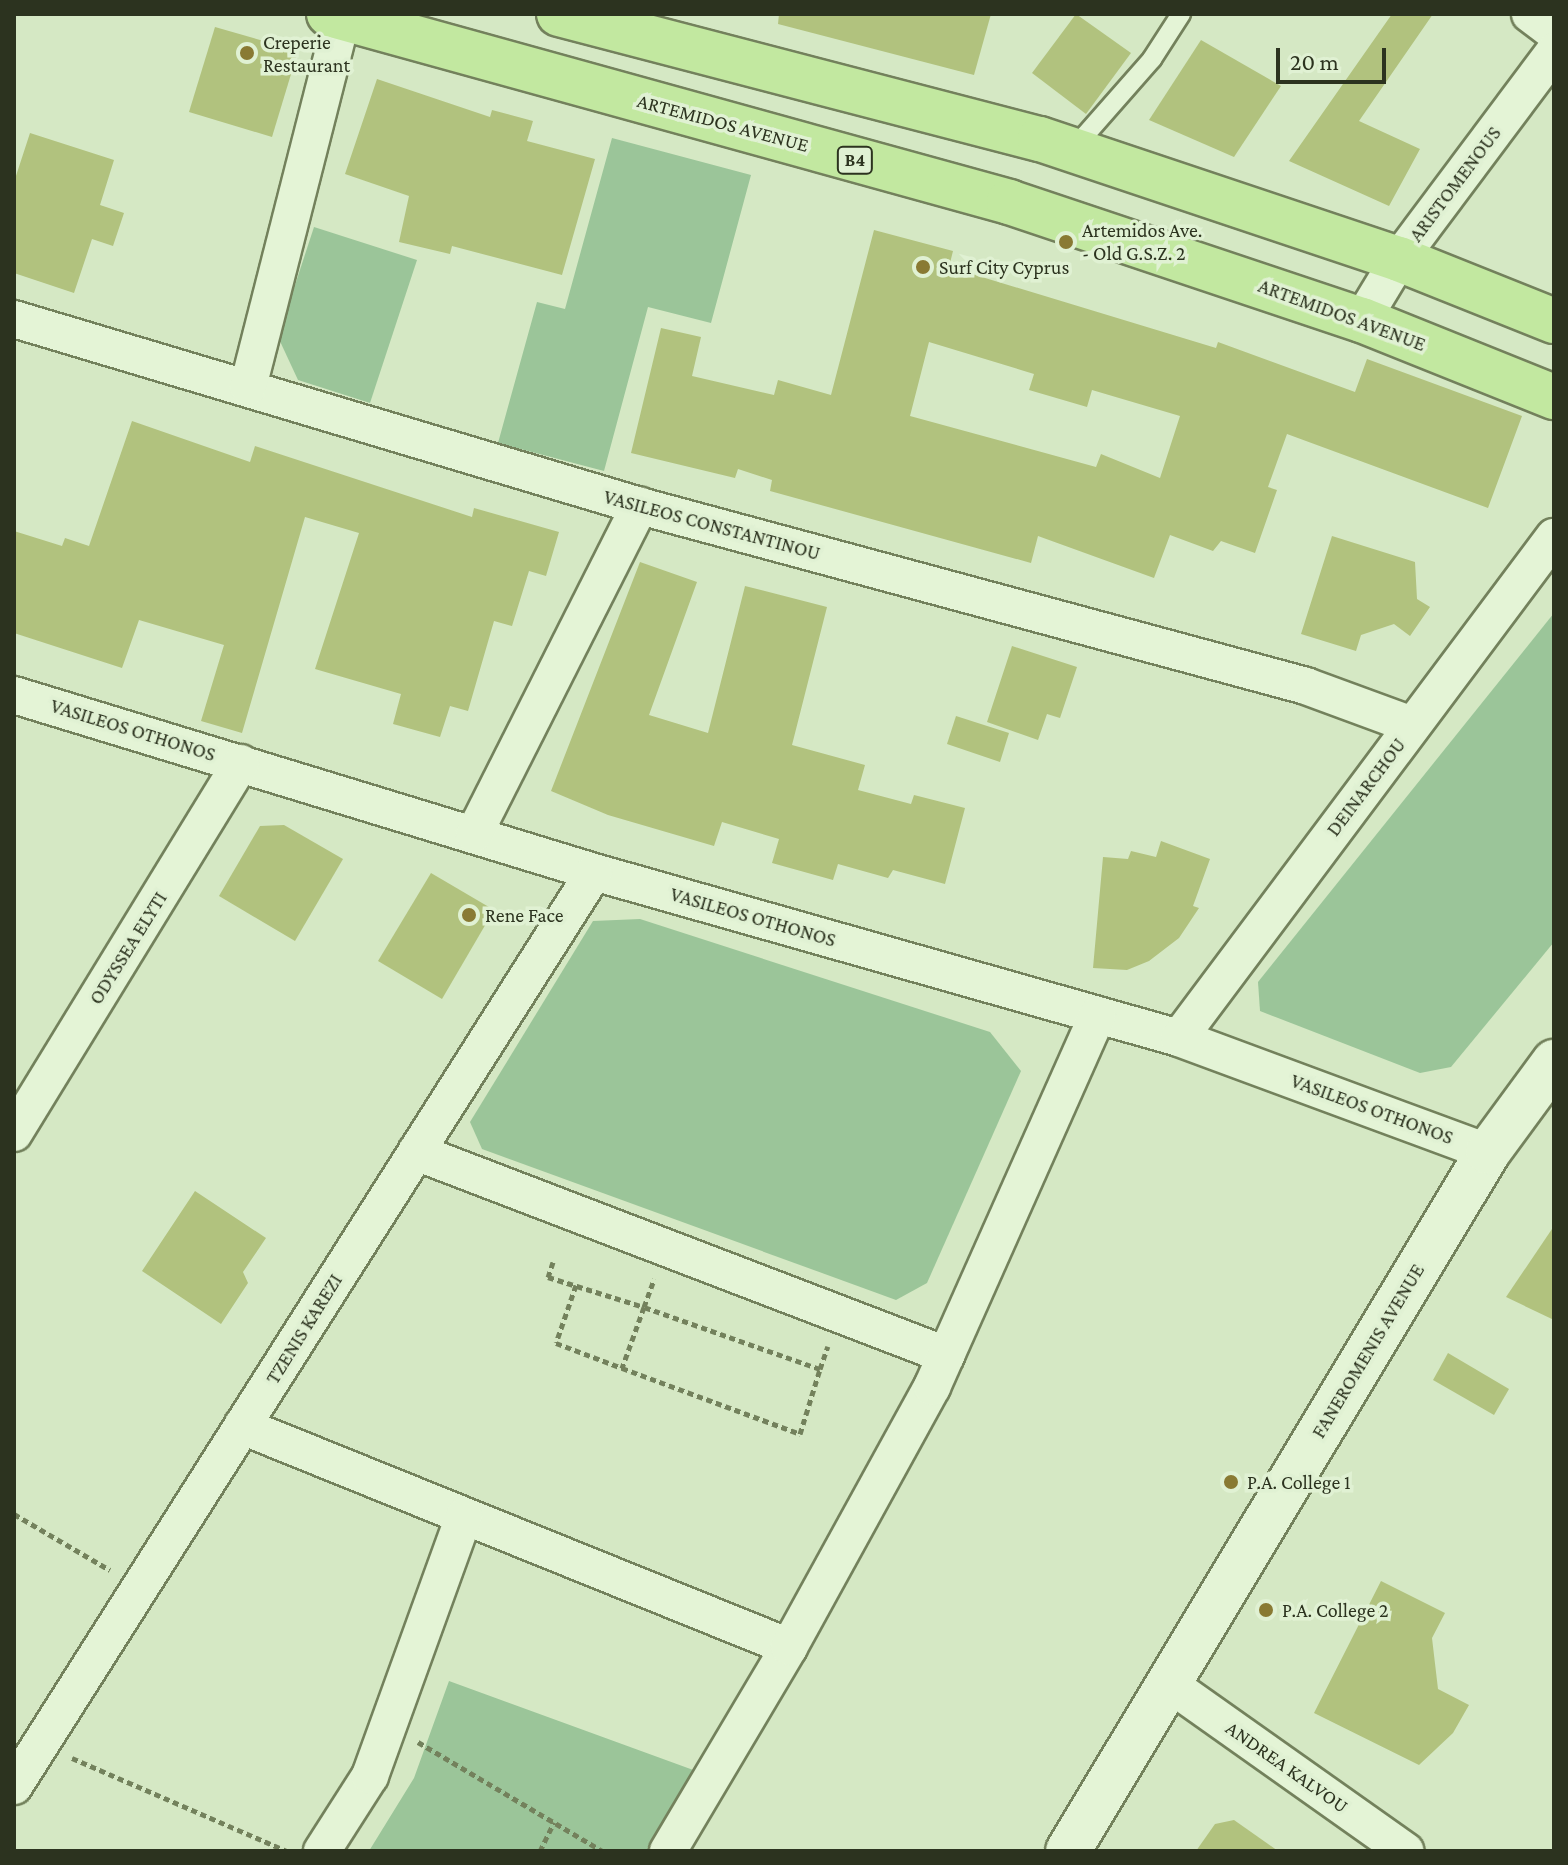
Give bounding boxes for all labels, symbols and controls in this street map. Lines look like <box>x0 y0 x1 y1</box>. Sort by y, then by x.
place label: Creperie Restaurant <box>263 30 350 77</box>
scale bar <box>1280 32 1390 82</box>
marker: Creperie Restaurant <box>238 44 256 62</box>
text: 20 m <box>1290 48 1339 75</box>
street label: ARTEMIDOS AVENUE <box>635 89 811 157</box>
street label: ARISTOMENOUS <box>1404 122 1506 246</box>
road number: B4 <box>835 146 875 174</box>
place label: Artemidos Ave. - Old G.S.Z. 2 <box>1082 218 1202 265</box>
marker: Artemidos Ave. - Old G.S.Z. 2 <box>1057 233 1075 251</box>
place label: Surf City Cyprus <box>939 255 1069 279</box>
marker: Surf City Cyprus <box>914 258 932 276</box>
street label: ARTEMIDOS AVENUE <box>1255 274 1429 356</box>
street label: VASILEOS CONSTANTINOU <box>601 485 823 565</box>
street label: VASILEOS OTHONOS <box>48 694 218 766</box>
street label: DEINARCHOU <box>1321 733 1411 841</box>
street label: VASILEOS OTHONOS <box>667 882 839 952</box>
street label: ODYSSEA ELYTI <box>84 887 172 1009</box>
place label: Rene Face <box>485 903 564 927</box>
marker: Rene Face <box>460 906 478 924</box>
street label: VASILEOS OTHONOS <box>1288 1068 1456 1150</box>
street label: FANEROMENIS AVENUE <box>1306 1259 1430 1443</box>
street label: TZENIS KAREZI <box>261 1270 347 1388</box>
place label: P.A. College 1 <box>1247 1470 1351 1494</box>
marker: P.A. College 1 <box>1222 1473 1240 1491</box>
place label: P.A. College 2 <box>1282 1598 1388 1622</box>
marker: P.A. College 2 <box>1257 1601 1275 1619</box>
street label: ANDREA KALVOU <box>1221 1716 1353 1818</box>

